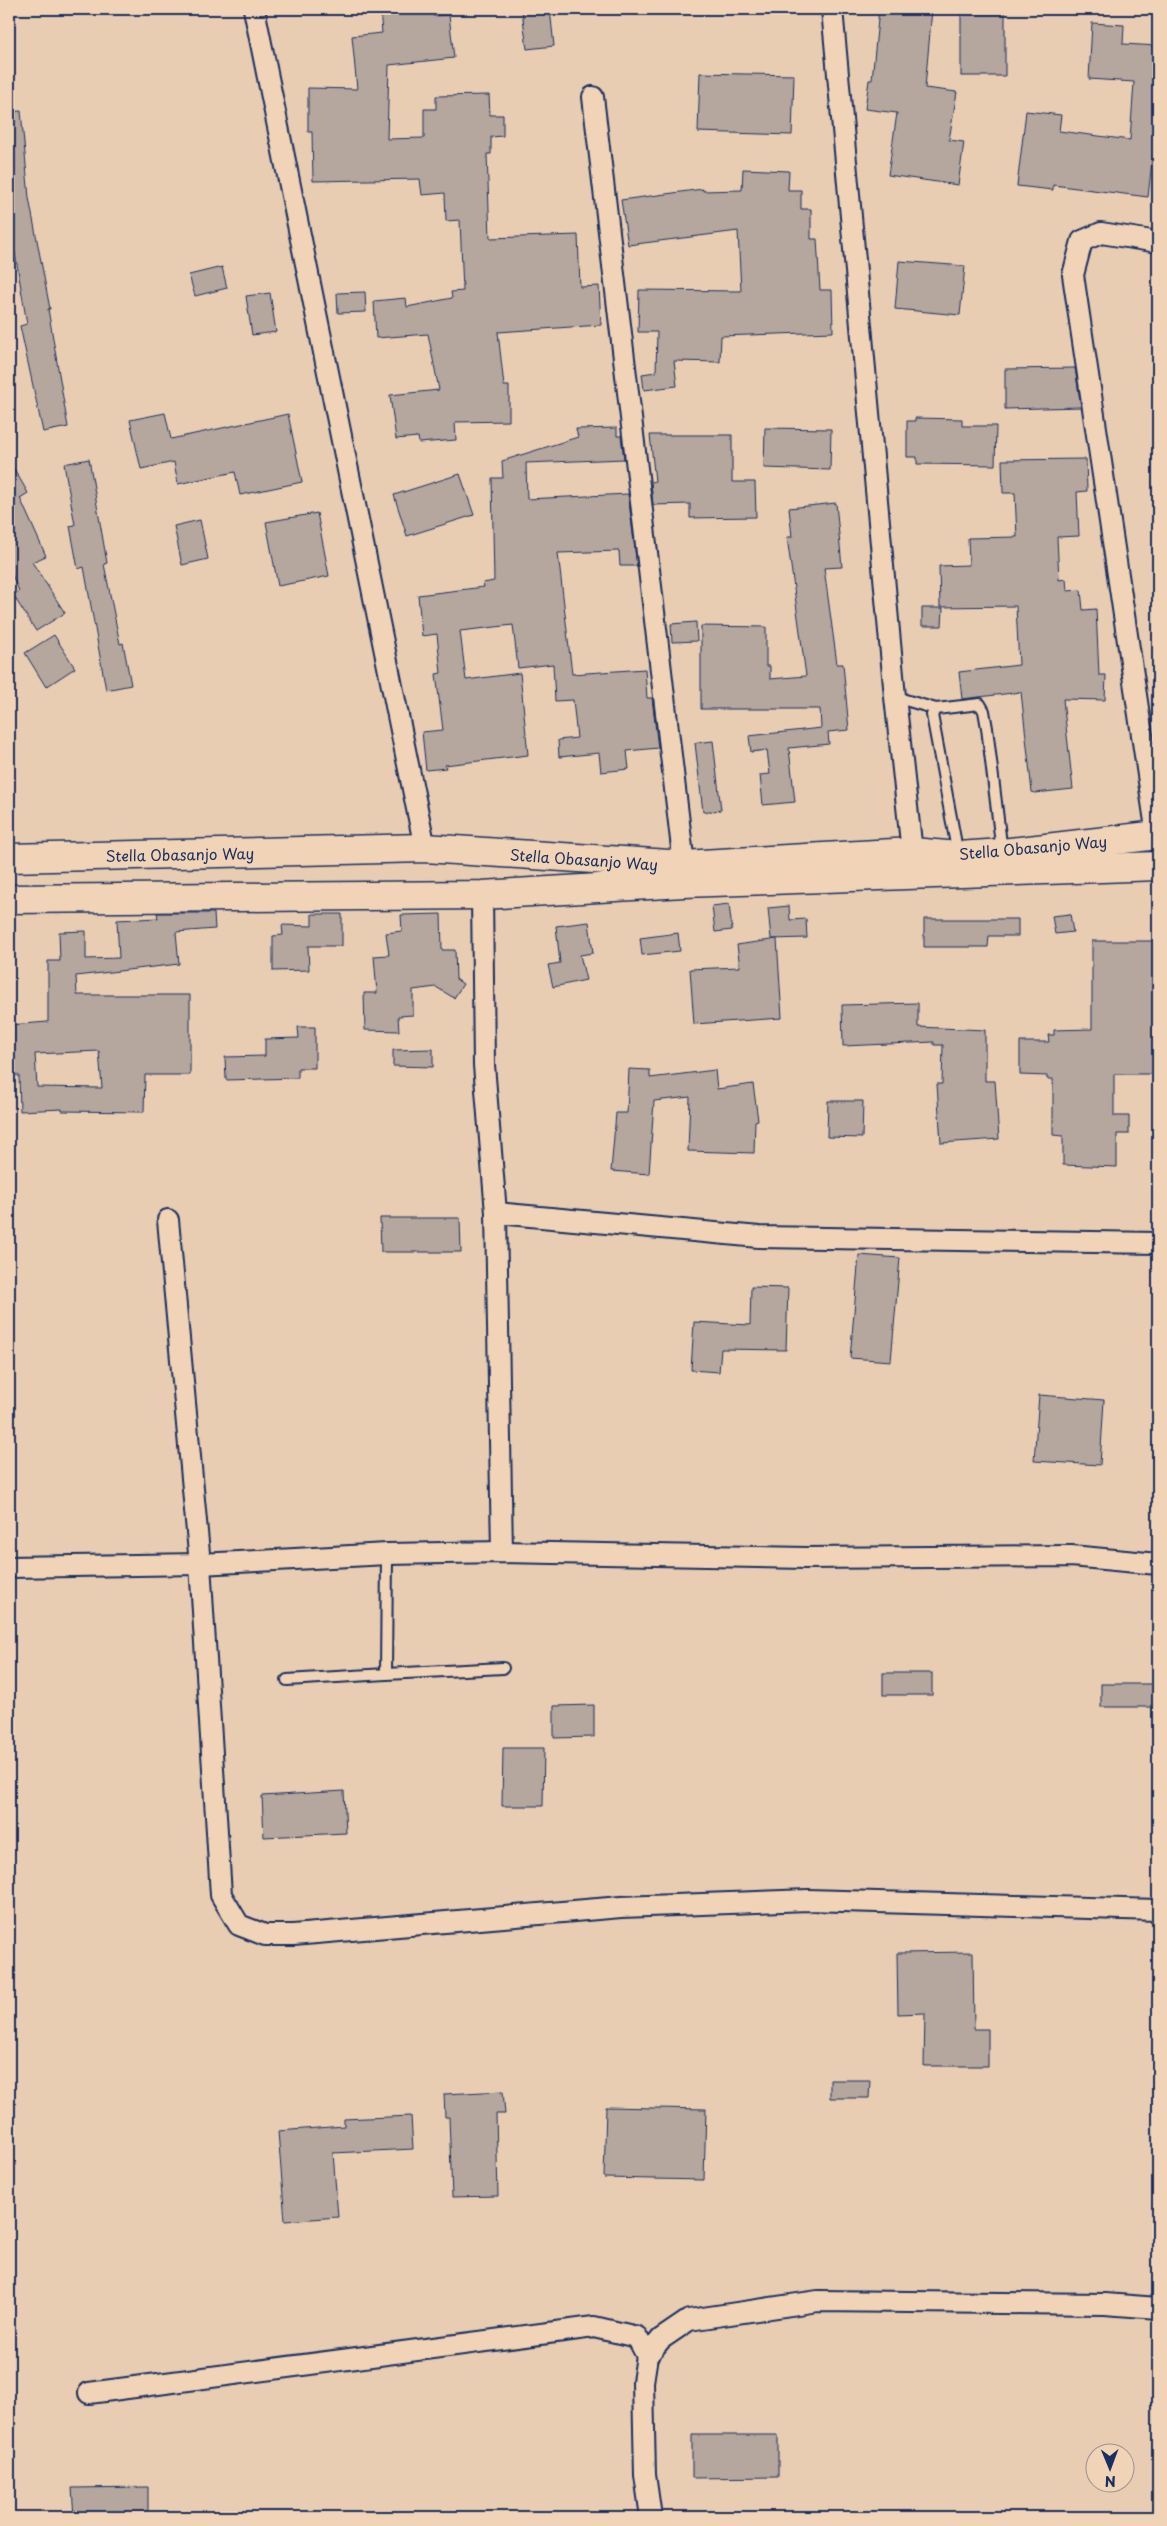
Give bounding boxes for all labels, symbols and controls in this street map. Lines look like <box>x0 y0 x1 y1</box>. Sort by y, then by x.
street label: Stella Obasanjo Way <box>958 829 1108 865</box>
street label: Stella Obasanjo Way <box>105 841 255 867</box>
street label: Stella Obasanjo Way <box>509 842 659 876</box>
north arrow <box>1084 2444 1134 2494</box>
text: N <box>1105 2471 1116 2492</box>

